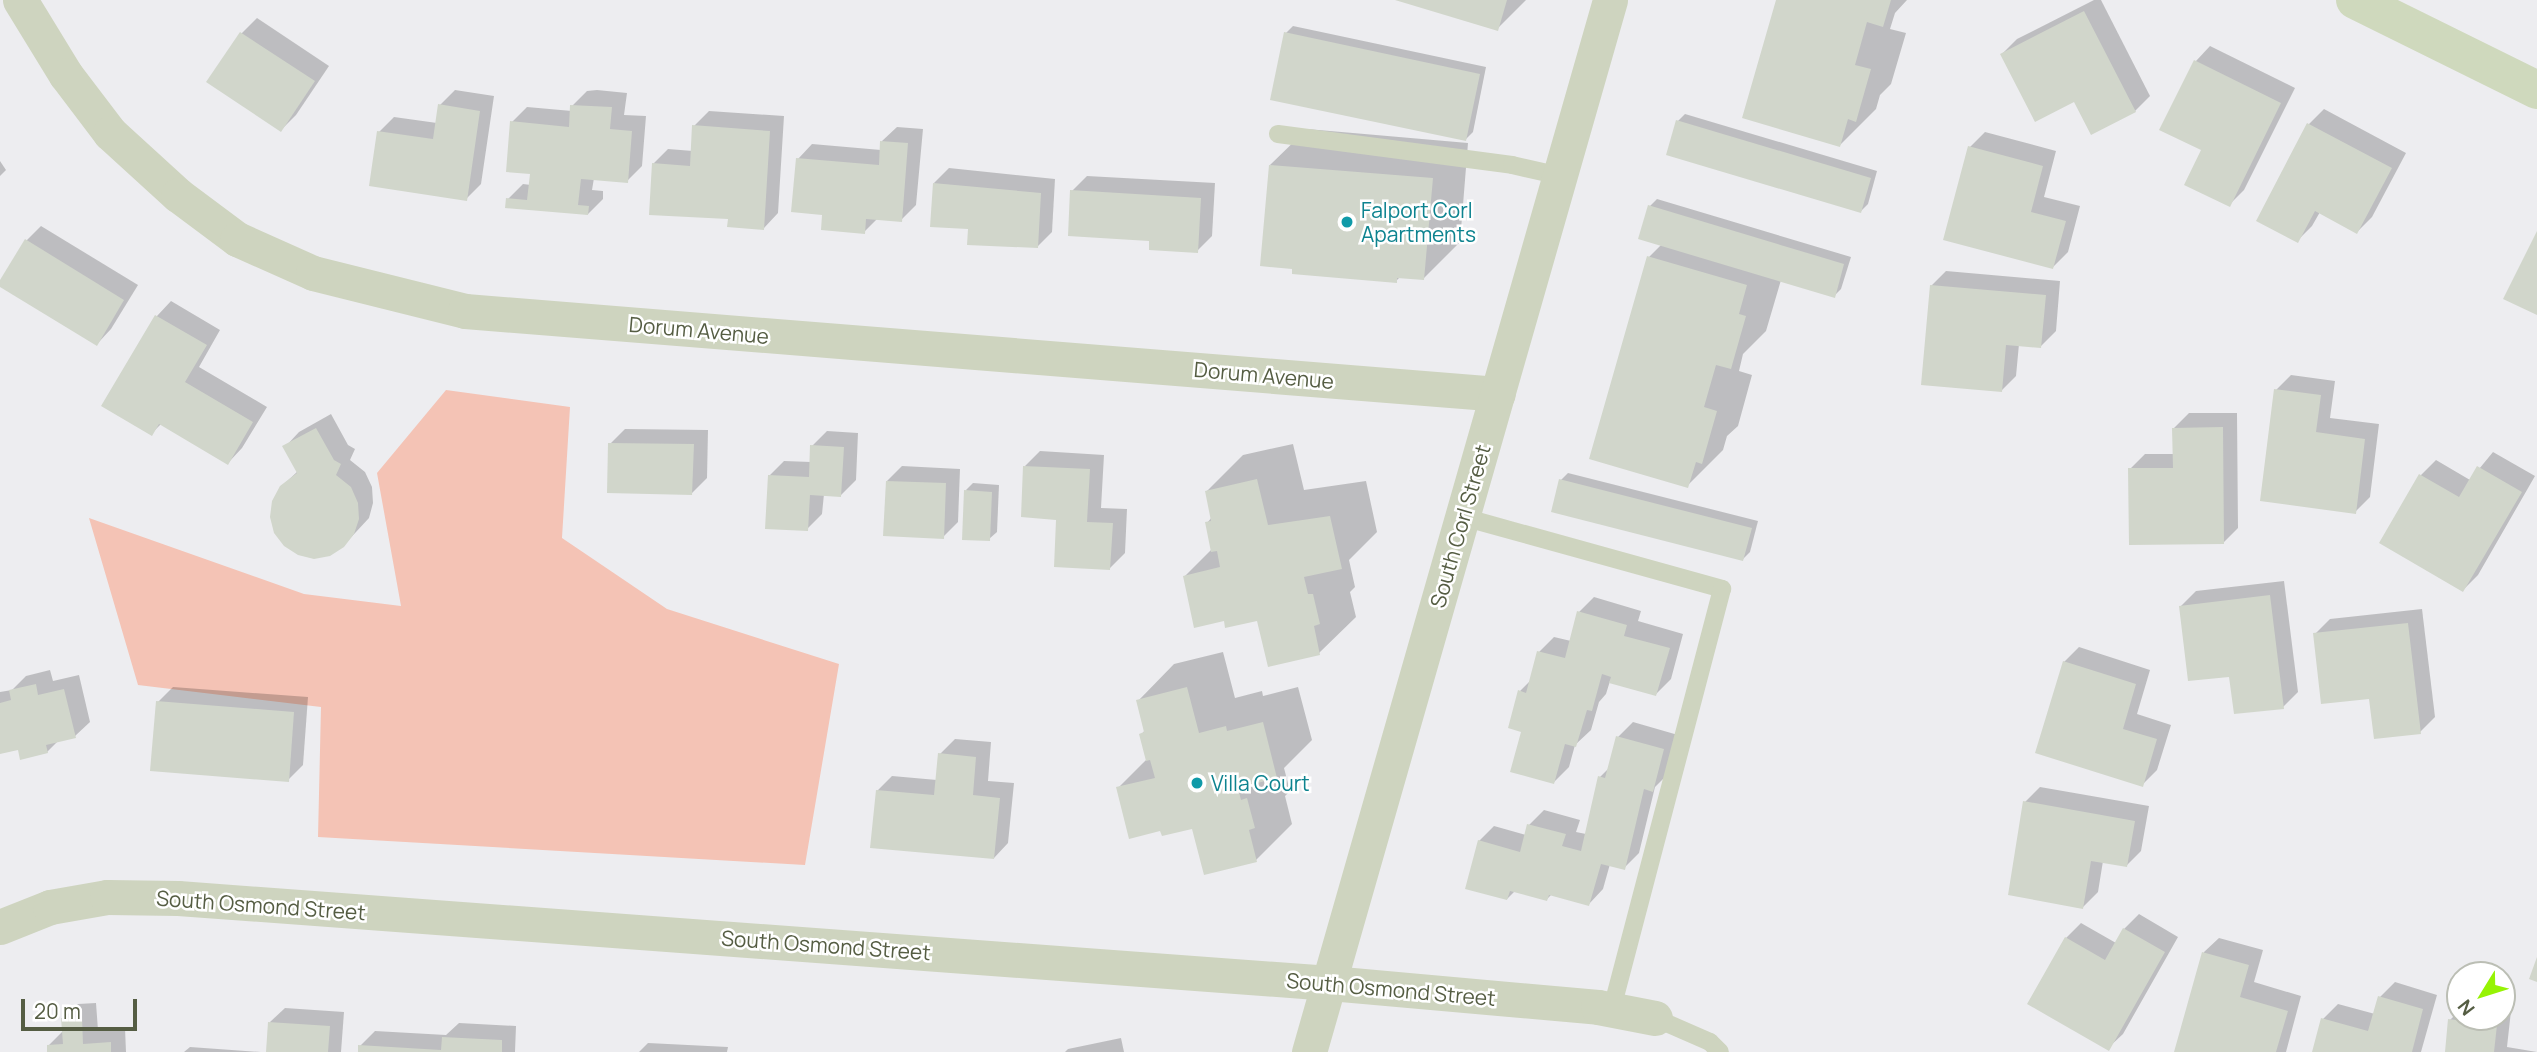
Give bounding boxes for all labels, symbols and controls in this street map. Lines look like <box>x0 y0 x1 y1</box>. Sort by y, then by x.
place label: Falport Corl Apartments <box>1361 197 1476 247</box>
marker: Falport Corl Apartments <box>1339 214 1355 230</box>
street label: Dorum Avenue <box>628 311 770 349</box>
street label: Dorum Avenue <box>1193 356 1335 394</box>
street label: South Corl Street <box>1425 441 1495 611</box>
place label: Villa Court <box>1211 770 1310 796</box>
marker: Villa Court <box>1189 775 1205 791</box>
street label: South Osmond Street <box>155 885 367 925</box>
street label: South Osmond Street <box>720 925 932 965</box>
north arrow <box>2446 961 2516 1031</box>
street label: South Osmond Street <box>1285 967 1497 1011</box>
scale bar <box>24 986 140 1030</box>
text: N <box>2452 994 2480 1021</box>
text: 20 m <box>34 997 81 1025</box>

